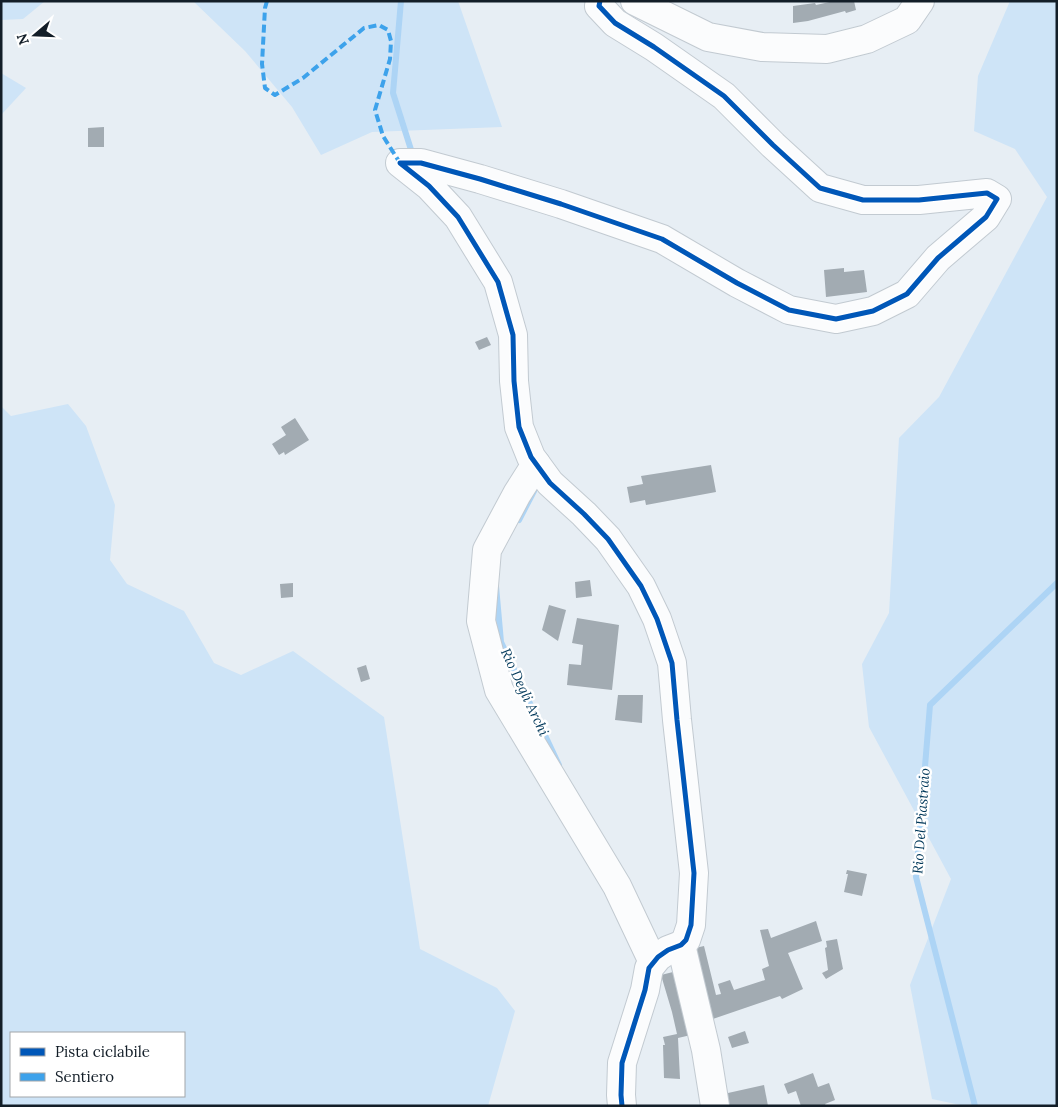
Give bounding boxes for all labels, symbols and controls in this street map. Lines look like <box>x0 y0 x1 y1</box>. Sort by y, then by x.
north arrow <box>10 10 60 60</box>
text: N <box>12 31 33 47</box>
water label: Rio Degli Archi <box>497 645 553 739</box>
water label: Rio Del Piastraio <box>908 767 934 875</box>
legend <box>10 1032 185 1097</box>
text: Pista ciclabile <box>55 1042 150 1061</box>
text: Sentiero <box>55 1067 114 1086</box>

